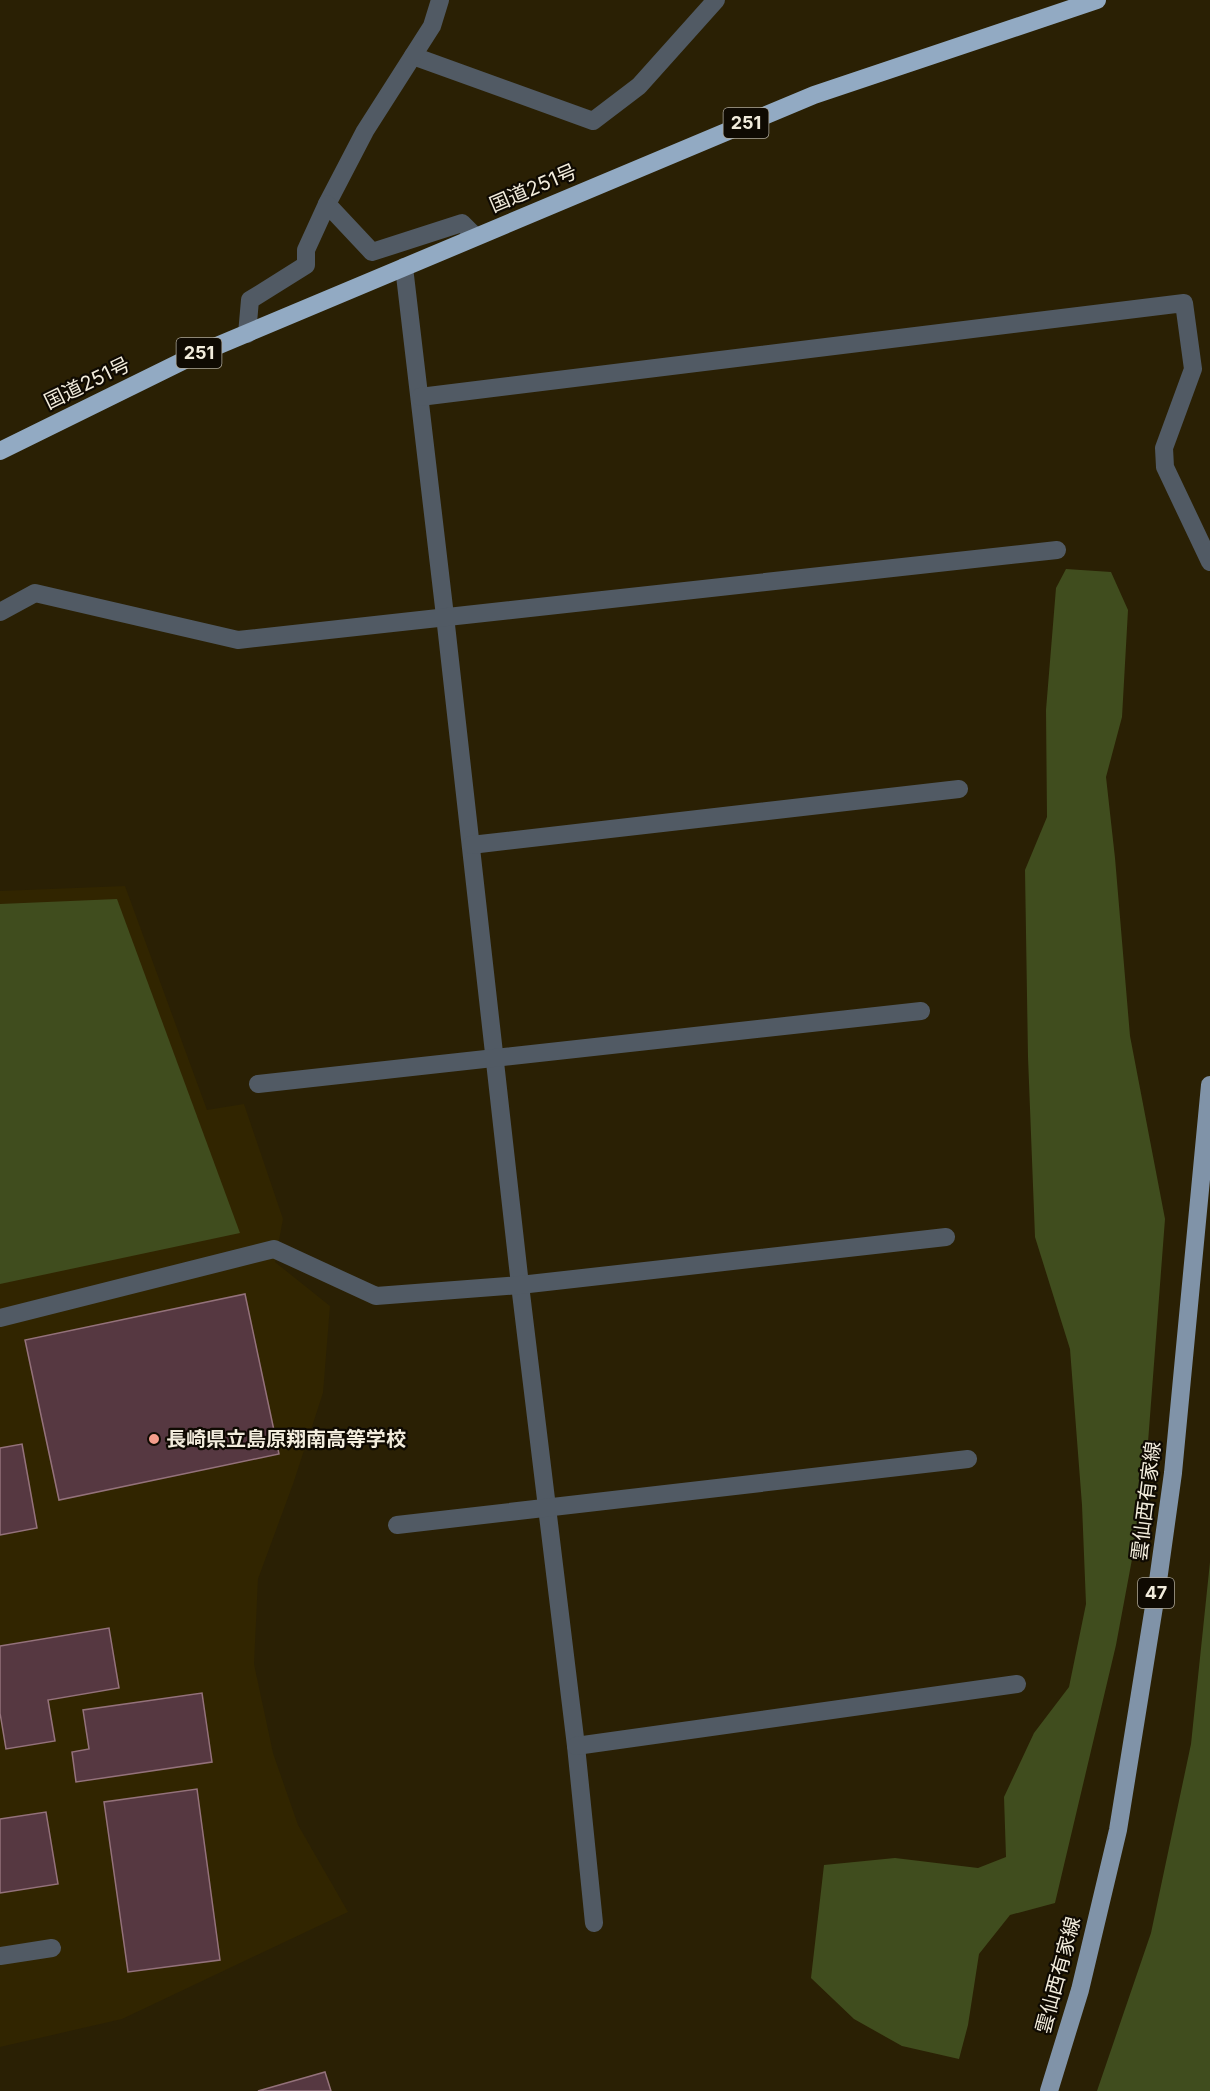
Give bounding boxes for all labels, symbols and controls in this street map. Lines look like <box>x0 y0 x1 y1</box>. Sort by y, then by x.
road number: 251 <box>724 108 768 138</box>
street label: 国道251号 <box>486 159 580 217</box>
road number: 251 <box>176 338 222 368</box>
street label: 国道251号 <box>40 352 134 414</box>
place label: 長崎県立島原翔南高等学校 <box>166 1427 406 1451</box>
marker: 長崎県立島原翔南高等学校 <box>147 1432 161 1446</box>
street label: 雲仙西有家線 <box>1127 1440 1165 1562</box>
road number: 47 <box>1138 1578 1174 1608</box>
street label: 雲仙西有家線 <box>1031 1914 1085 2036</box>

